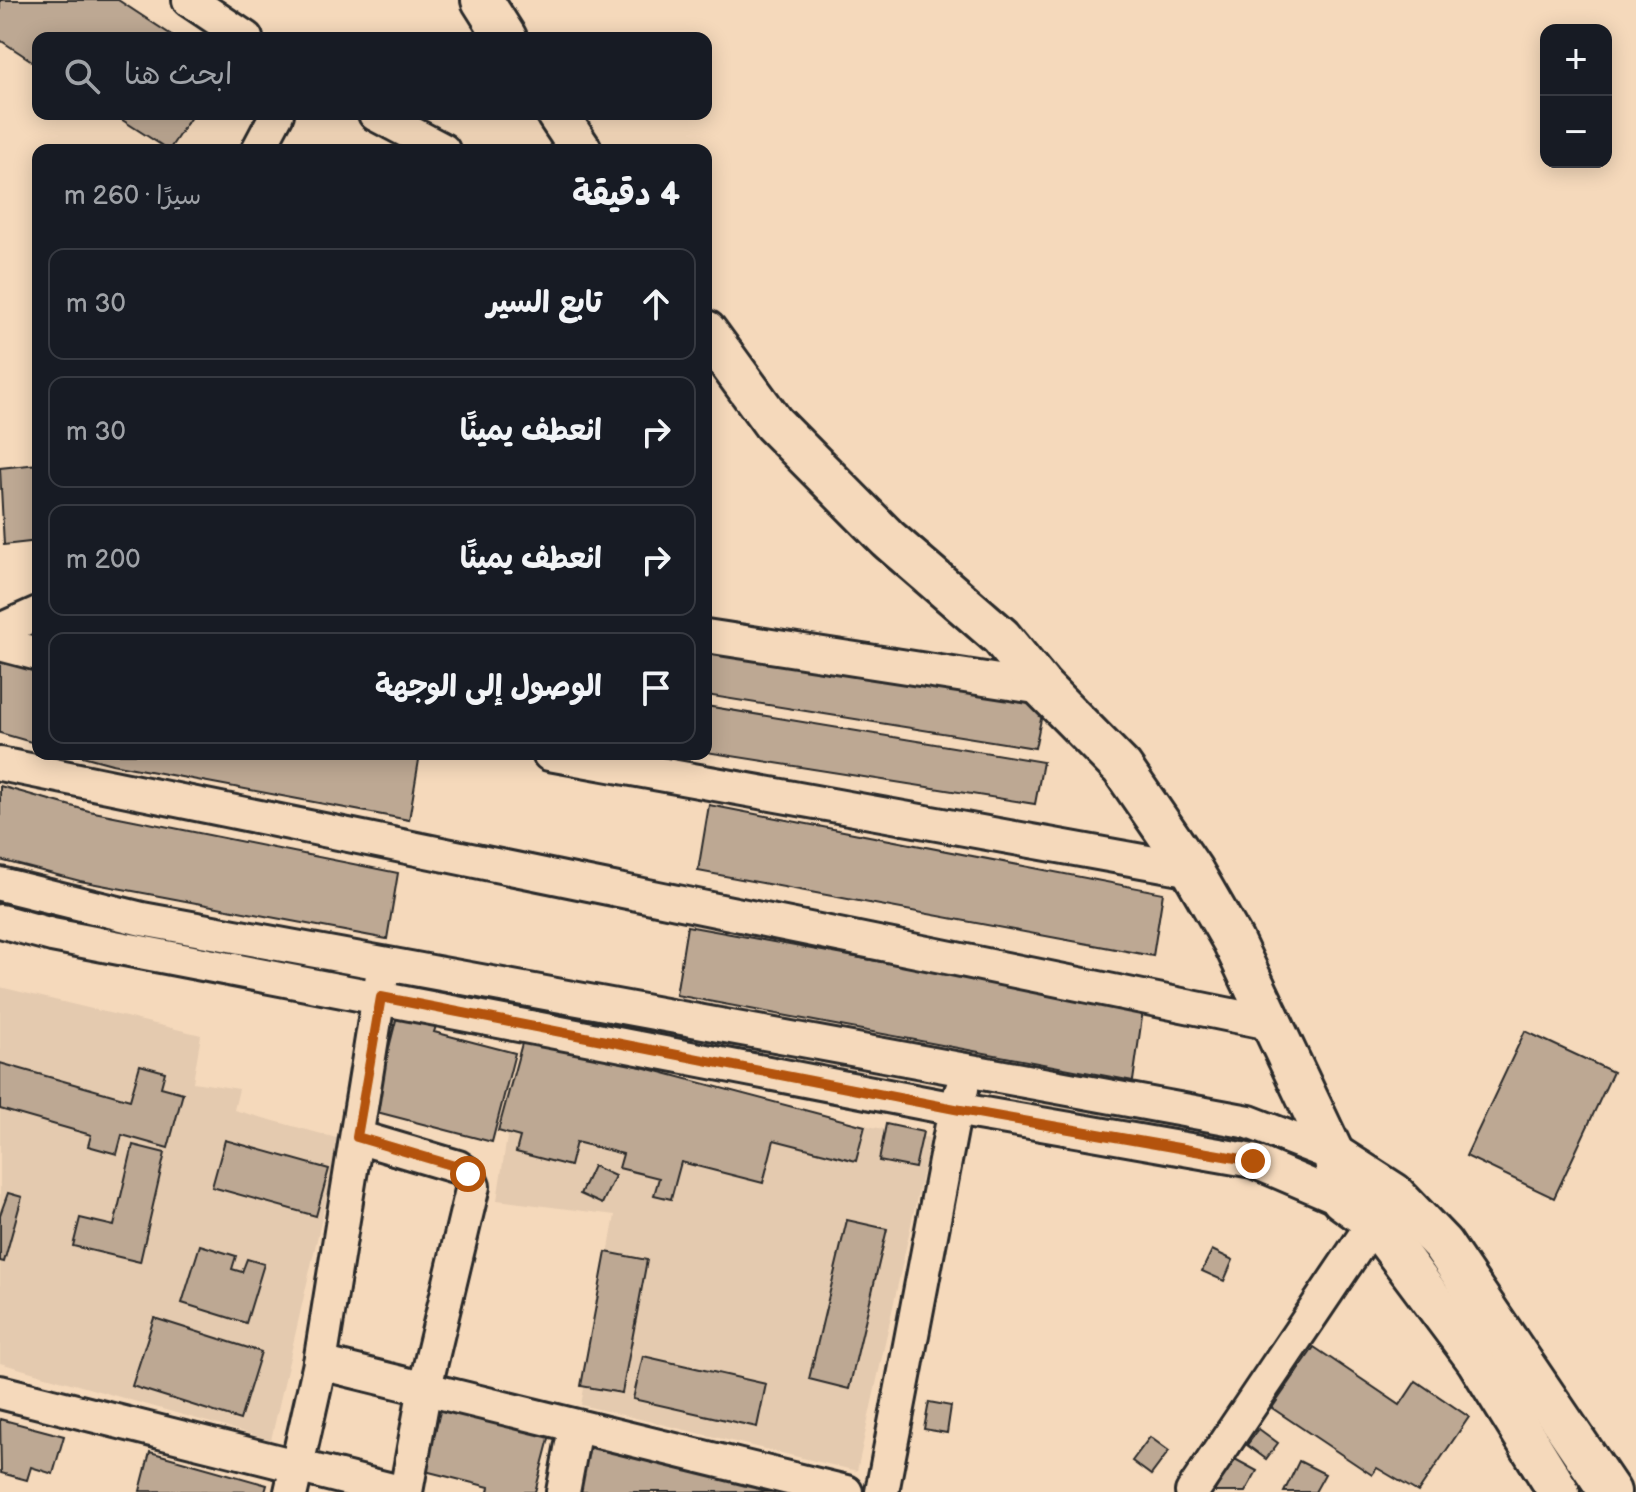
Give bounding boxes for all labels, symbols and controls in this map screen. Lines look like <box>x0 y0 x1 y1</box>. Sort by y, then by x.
map controls <box>1540 24 1612 168</box>
button: + <box>1540 24 1612 96</box>
search box <box>32 32 712 120</box>
icon: search <box>60 54 104 98</box>
text: ابحث هنا <box>124 57 232 93</box>
button: − <box>1540 96 1612 168</box>
text: 4 دقيقة <box>572 174 680 215</box>
text: سيرًا · 260 m <box>64 181 201 212</box>
icon: ahead <box>634 282 678 326</box>
text: تابع السير <box>487 285 602 321</box>
text: 30 m <box>66 289 126 320</box>
icon: right <box>634 410 678 454</box>
text: انعطف يمينًا <box>460 413 602 449</box>
text: 30 m <box>66 417 126 448</box>
icon: right <box>634 538 678 582</box>
text: انعطف يمينًا <box>460 541 602 577</box>
text: 200 m <box>66 545 140 576</box>
icon: arrive <box>634 666 678 710</box>
text: الوصول إلى الوجهة <box>375 669 602 705</box>
route end <box>1235 1143 1271 1179</box>
route start <box>450 1156 486 1192</box>

